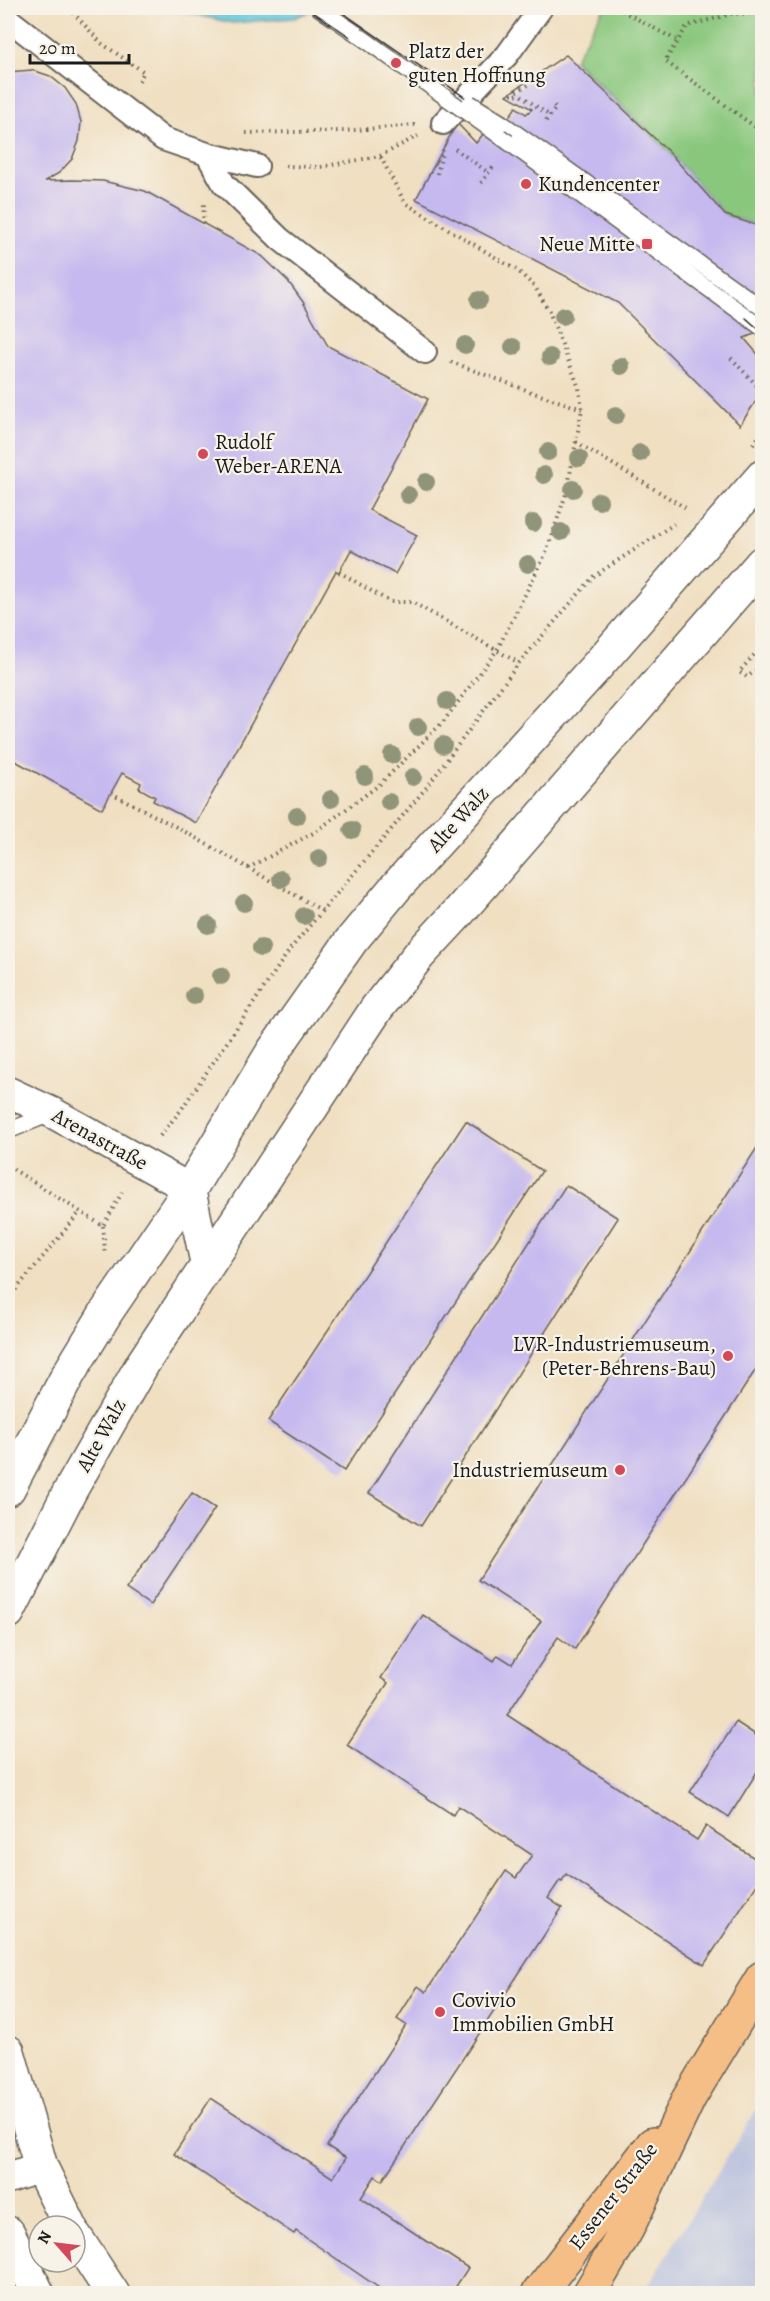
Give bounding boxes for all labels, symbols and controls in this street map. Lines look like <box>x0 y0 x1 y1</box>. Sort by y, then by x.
scale bar <box>30 27 129 65</box>
text: 20 m <box>39 36 76 60</box>
place label: Platz der guten Hoffnung <box>408 37 546 89</box>
marker: Platz der guten Hoffnung <box>389 56 403 70</box>
place label: Kundencenter <box>538 170 660 198</box>
marker: Kundencenter <box>519 177 533 191</box>
place label: Neue Mitte <box>539 230 635 258</box>
marker: Neue Mitte <box>640 237 654 251</box>
place label: Rudolf Weber-ARENA <box>214 428 342 480</box>
marker: Rudolf Weber-ARENA <box>196 447 210 461</box>
street label: Alte Walz <box>420 780 495 859</box>
street label: Arenastraße <box>46 1101 153 1177</box>
place label: LVR-Industriemuseum, (Peter-Behrens-Bau) <box>513 1330 716 1382</box>
marker: LVR-Industriemuseum, (Peter-Behrens-Bau) <box>721 1349 735 1363</box>
street label: Alte Walz <box>69 1393 133 1478</box>
place label: Industriemuseum <box>452 1456 608 1484</box>
marker: Industriemuseum <box>613 1463 627 1477</box>
place label: Covivio Immobilien GmbH <box>452 1986 615 2038</box>
marker: Covivio Immobilien GmbH <box>433 2005 447 2019</box>
street label: Essener Straße <box>562 2136 664 2256</box>
north arrow <box>27 2214 87 2274</box>
text: N <box>32 2227 57 2248</box>

